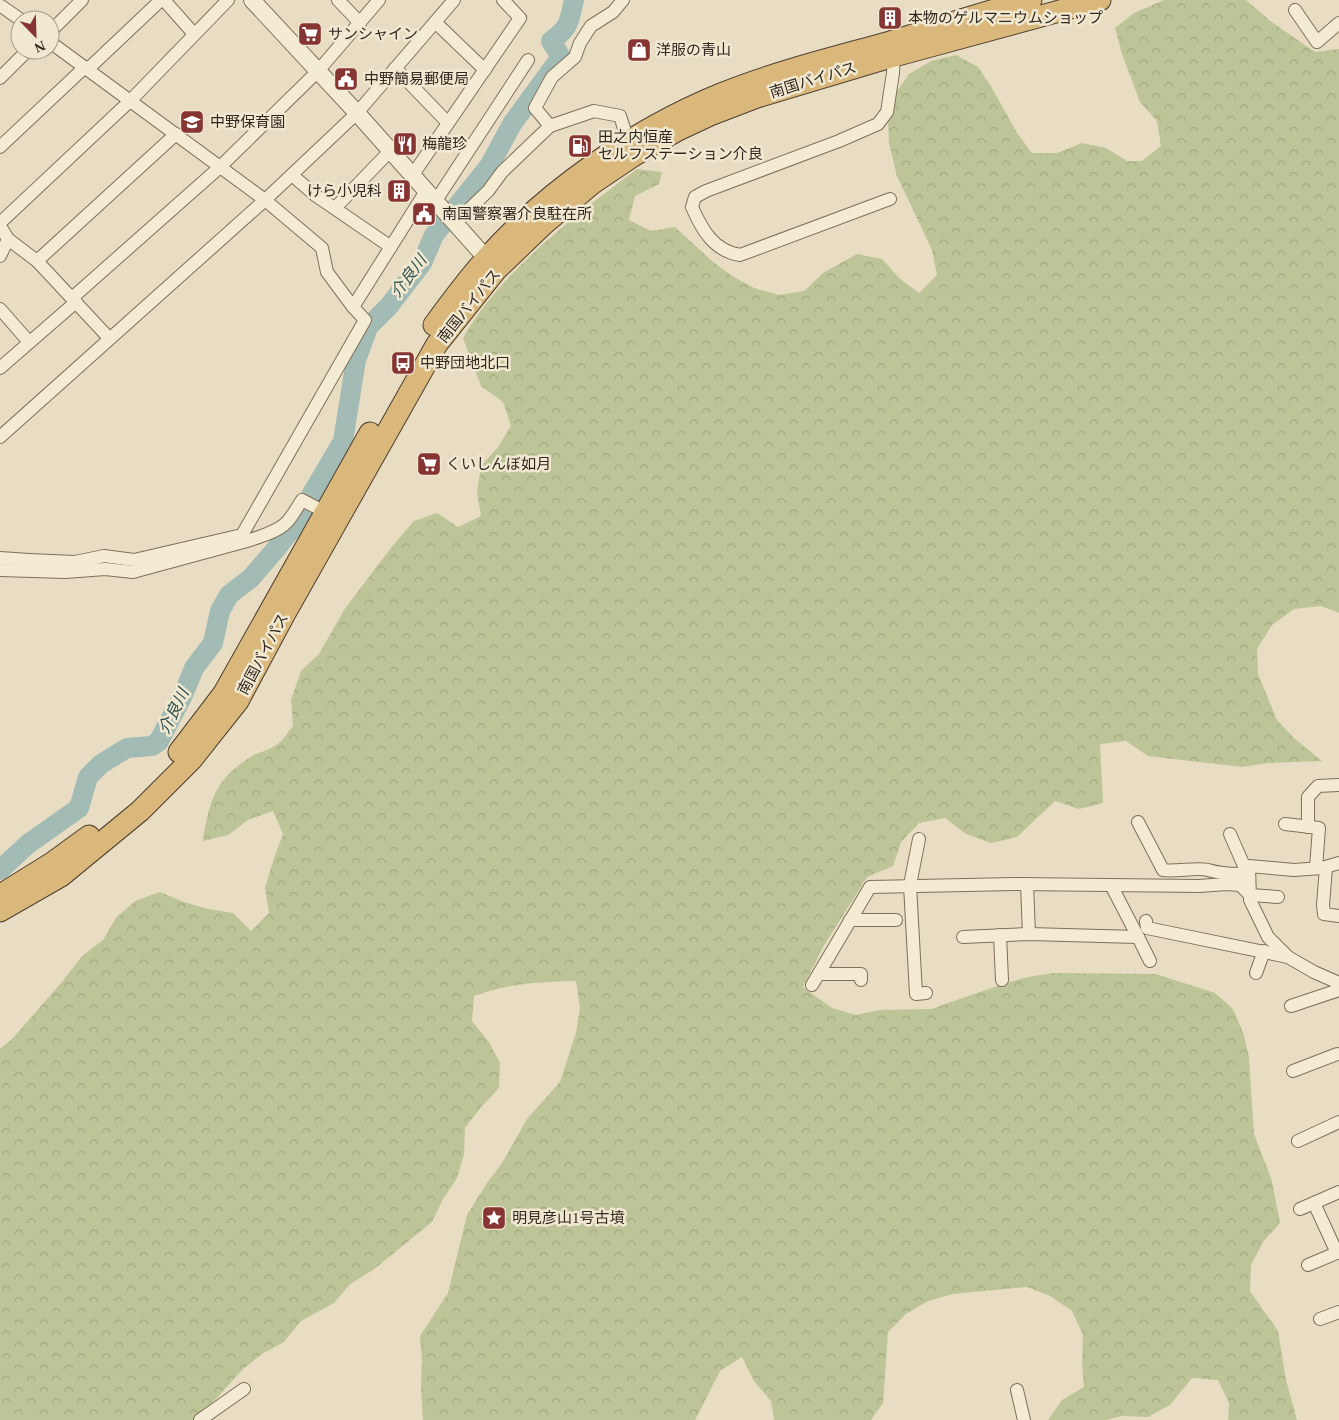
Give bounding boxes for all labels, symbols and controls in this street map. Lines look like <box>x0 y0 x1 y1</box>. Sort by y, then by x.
building icon: 本物のゲルマニウムショップ <box>877 5 903 31</box>
north arrow <box>10 10 60 60</box>
place label: 本物のゲルマニウムショップ <box>908 10 1103 26</box>
supermarket icon: サンシャイン <box>297 21 323 47</box>
place label: サンシャイン <box>328 26 418 42</box>
shop icon: 洋服の青山 <box>626 37 652 63</box>
text: N <box>32 38 47 55</box>
place label: 洋服の青山 <box>656 42 731 58</box>
street label: 南国バイパス <box>768 59 858 101</box>
public building icon: 中野簡易郵便局 <box>333 66 359 92</box>
place label: 中野簡易郵便局 <box>364 71 469 87</box>
school or university icon: 中野保育園 <box>179 109 205 135</box>
place label: 中野保育園 <box>210 114 285 130</box>
place label: 田之内恒産 セルフステーション介良 <box>598 129 763 162</box>
restaurant icon: 梅龍珍 <box>392 131 418 157</box>
fuel station icon: 田之内恒産 セルフステーション介良 <box>567 133 593 159</box>
place label: 梅龍珍 <box>422 135 467 152</box>
building icon: けら小児科 <box>386 178 412 204</box>
place label: けら小児科 <box>307 183 382 199</box>
public building icon: 南国警察署介良駐在所 <box>411 201 437 227</box>
place label: 南国警察署介良駐在所 <box>442 206 592 222</box>
water label: 介良川 <box>387 250 431 301</box>
street label: 南国バイパス <box>435 266 503 346</box>
bus stop icon: 中野団地北口 <box>390 350 416 376</box>
place label: 中野団地北口 <box>420 354 510 371</box>
supermarket icon: くいしんぼ如月 <box>416 451 442 477</box>
place label: くいしんぼ如月 <box>446 456 551 472</box>
street label: 南国バイパス <box>235 611 291 697</box>
water label: 介良川 <box>155 684 192 737</box>
place icon: 明見彦山1号古墳 <box>481 1205 507 1231</box>
place label: 明見彦山1号古墳 <box>512 1210 625 1226</box>

